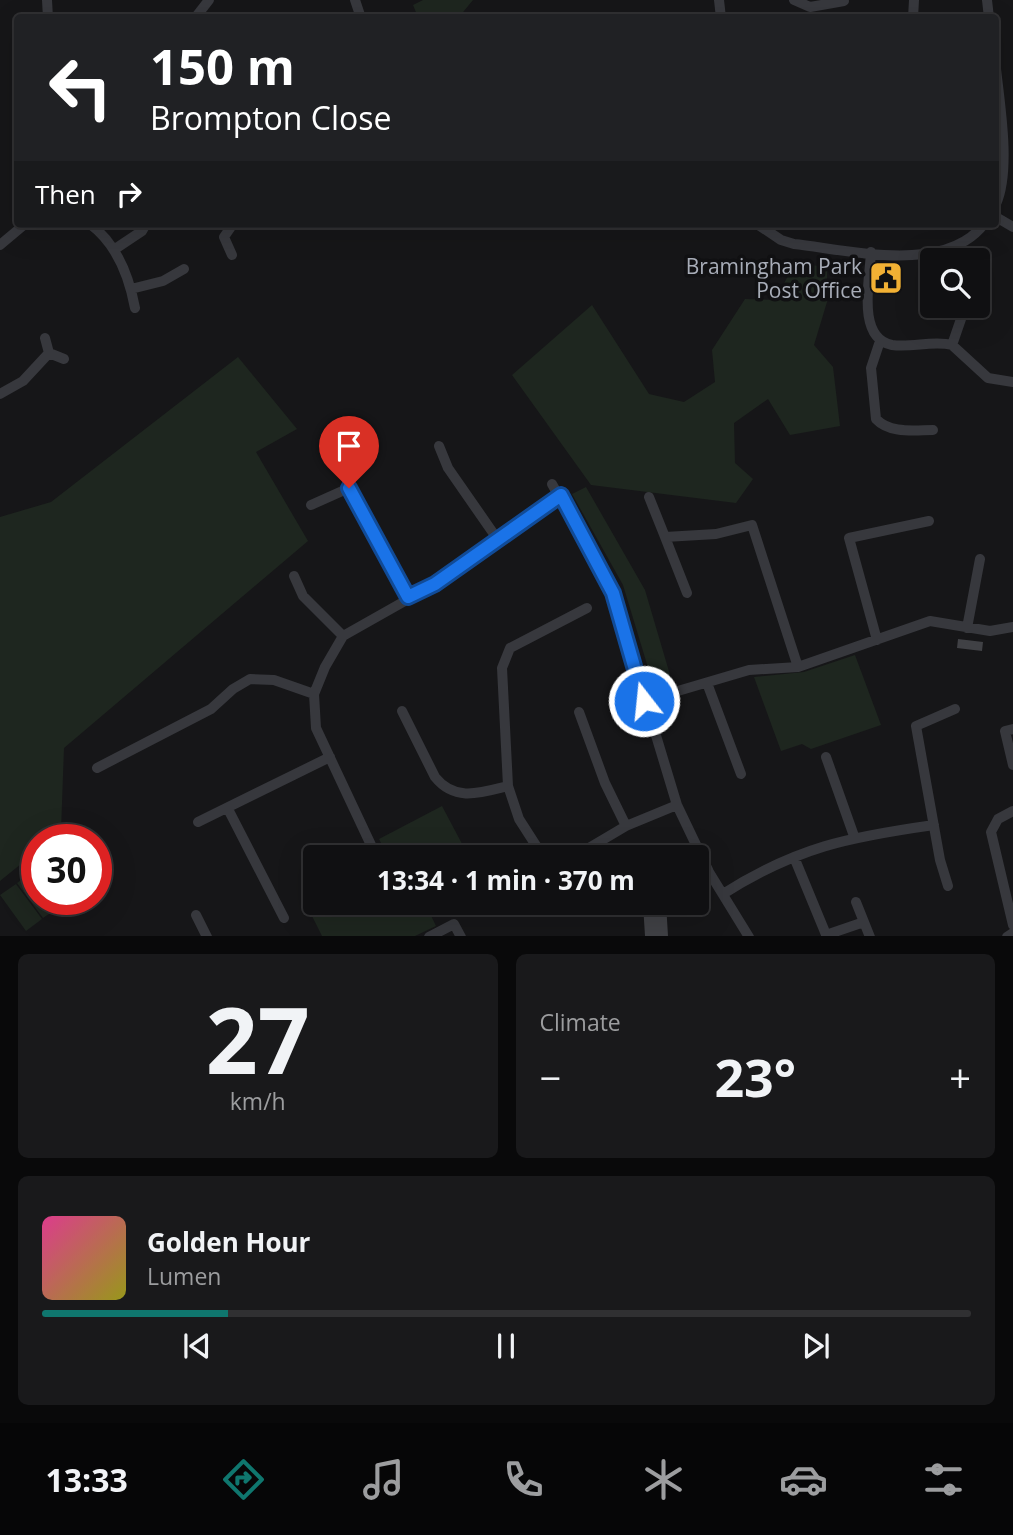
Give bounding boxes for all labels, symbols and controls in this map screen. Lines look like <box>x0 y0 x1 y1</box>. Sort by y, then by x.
text: 150 m <box>150 33 295 99</box>
icon: left <box>35 42 126 133</box>
text: Brompton Close <box>150 96 392 139</box>
icon: right <box>110 175 148 213</box>
text: Then <box>35 176 96 212</box>
map controls <box>920 248 990 318</box>
button: search <box>920 248 990 318</box>
place label: Bramingham Park Post Office <box>686 252 862 304</box>
public building icon: Bramingham Park Post Office <box>867 259 905 297</box>
pin <box>319 416 379 488</box>
icon: arrive <box>330 427 368 465</box>
position arrow <box>607 664 681 738</box>
speed limit sign: 30 <box>21 824 112 915</box>
text: 13:34 · 1 min · 370 m <box>377 862 635 898</box>
text: 27 <box>206 977 310 1101</box>
text: Climate <box>540 1006 621 1038</box>
text: 23° <box>714 1041 796 1112</box>
text: − <box>540 1051 561 1103</box>
text: + <box>949 1051 971 1103</box>
text: km/h <box>230 1085 286 1117</box>
text: Golden Hour <box>147 1224 310 1260</box>
text: Lumen <box>147 1260 221 1292</box>
icon: previous <box>178 1327 216 1365</box>
icon: pause <box>487 1327 525 1365</box>
icon: next <box>797 1327 835 1365</box>
icon: directions <box>219 1455 268 1504</box>
icon: music <box>359 1455 408 1504</box>
icon: phone <box>499 1455 548 1504</box>
icon: climate <box>639 1455 688 1504</box>
icon: car <box>779 1455 828 1504</box>
icon: filters <box>919 1455 968 1504</box>
text: 13:33 <box>45 1458 128 1501</box>

